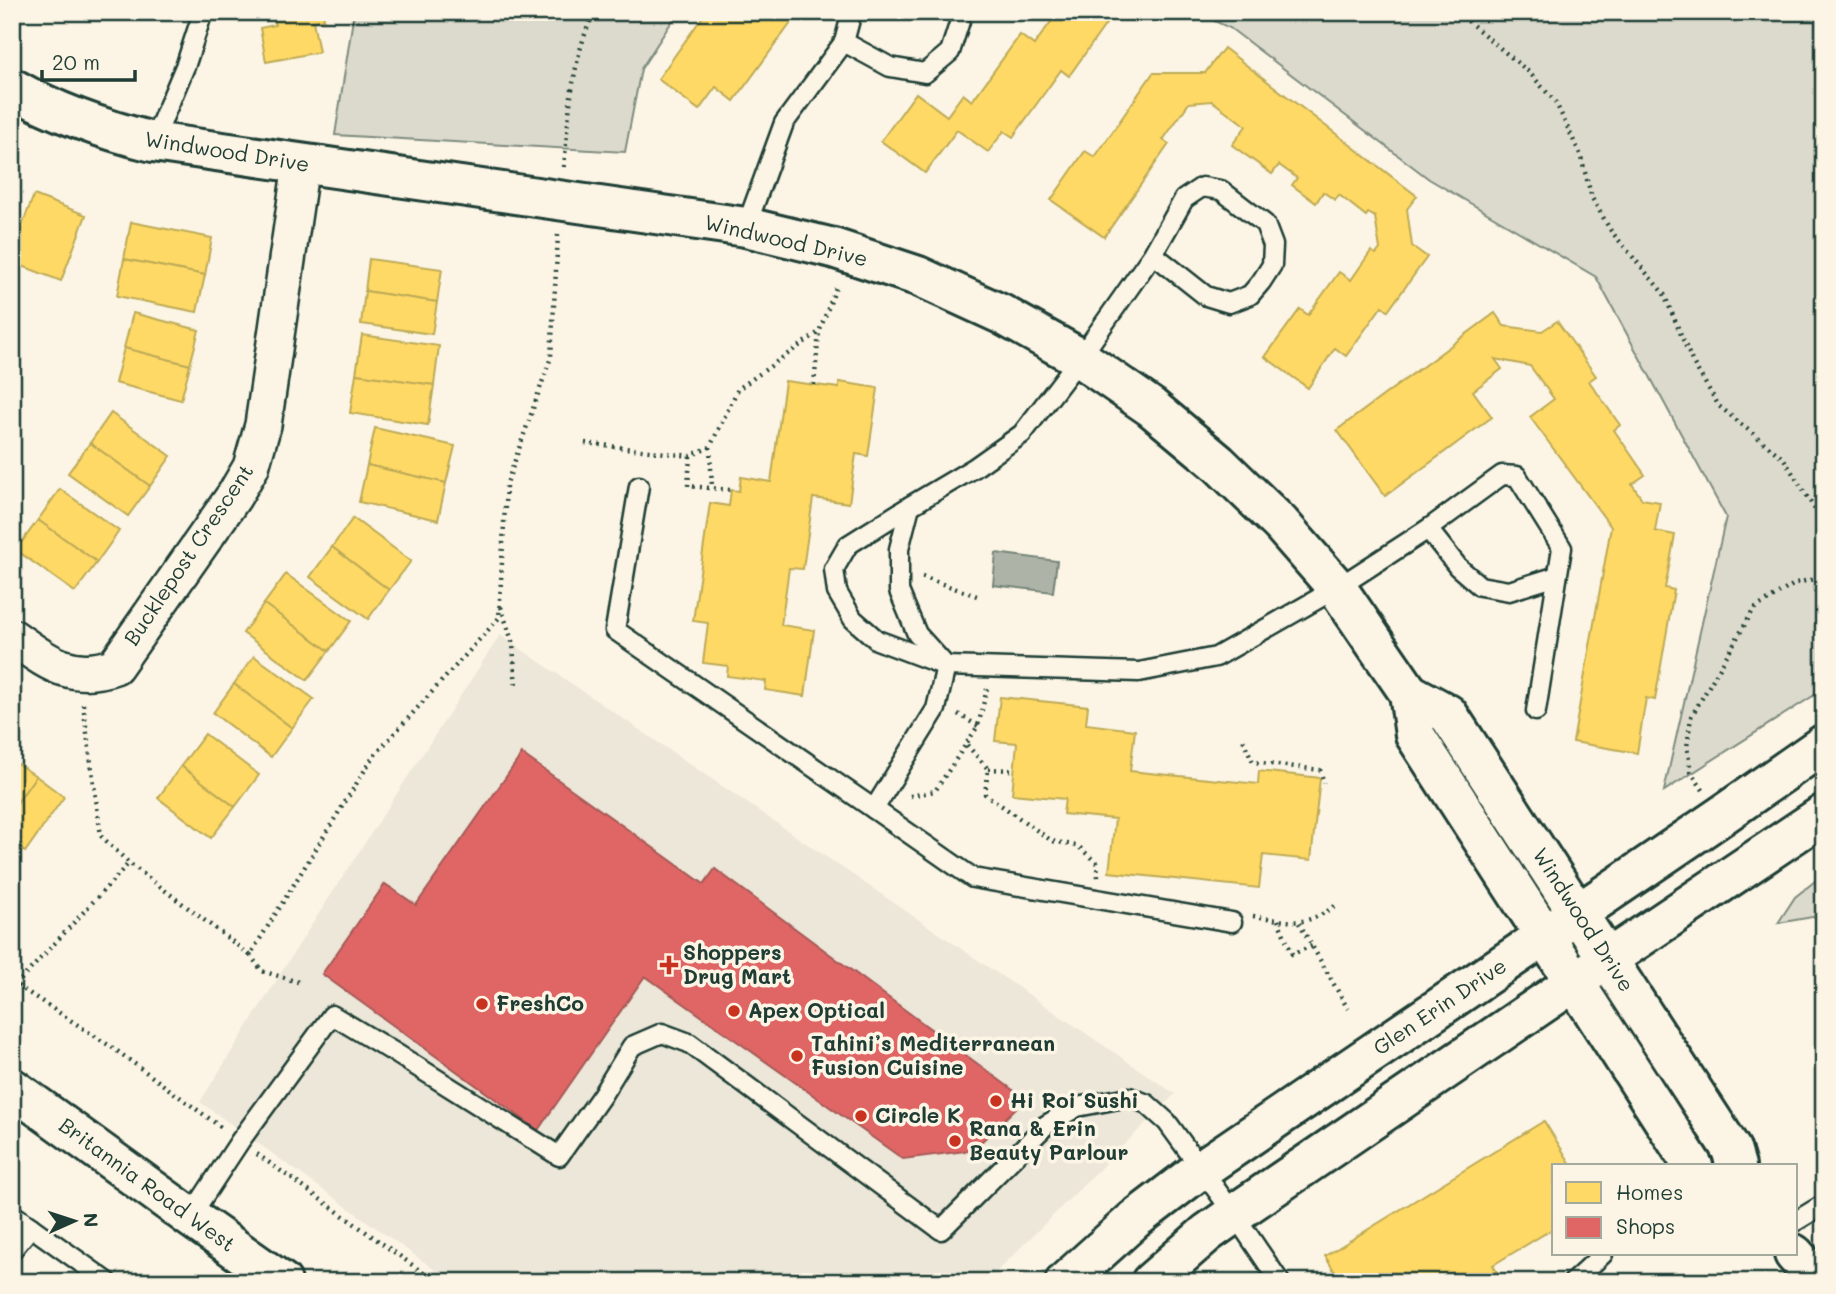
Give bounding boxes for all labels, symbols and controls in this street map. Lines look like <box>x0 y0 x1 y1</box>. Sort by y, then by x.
scale bar <box>42 38 135 82</box>
text: 20 m <box>52 48 100 75</box>
street label: Windwood Drive <box>143 124 312 177</box>
street label: Windwood Drive <box>702 208 871 271</box>
street label: Bucklepost Crescent <box>117 458 258 650</box>
street label: Windwood Drive <box>1528 842 1641 996</box>
place label: Shoppers Drug Mart <box>683 938 791 989</box>
street label: Glen Erin Drive <box>1367 951 1511 1060</box>
marker: Shoppers Drug Mart <box>661 957 677 973</box>
place label: FreshCo <box>496 989 584 1016</box>
marker: FreshCo <box>474 996 490 1012</box>
place label: Apex Optical <box>748 996 885 1023</box>
marker: Apex Optical <box>726 1003 742 1019</box>
place label: Tahini’s Mediterranean Fusion Cuisine <box>811 1029 1055 1080</box>
marker: Tahini’s Mediterranean Fusion Cuisine <box>789 1048 805 1064</box>
place label: Hi Roi Sushi <box>1010 1086 1139 1113</box>
marker: Hi Roi Sushi <box>988 1093 1004 1109</box>
place label: Circle K <box>875 1101 961 1128</box>
marker: Circle K <box>853 1108 869 1124</box>
street label: Britannia Road West <box>54 1111 241 1257</box>
place label: Rana & Erin Beauty Parlour <box>969 1114 1128 1166</box>
marker: Rana & Erin Beauty Parlour <box>947 1133 963 1149</box>
legend <box>1552 1164 1798 1256</box>
text: Homes <box>1616 1178 1683 1205</box>
north arrow <box>38 1186 108 1256</box>
text: N <box>79 1212 104 1228</box>
text: Shops <box>1616 1212 1675 1239</box>

